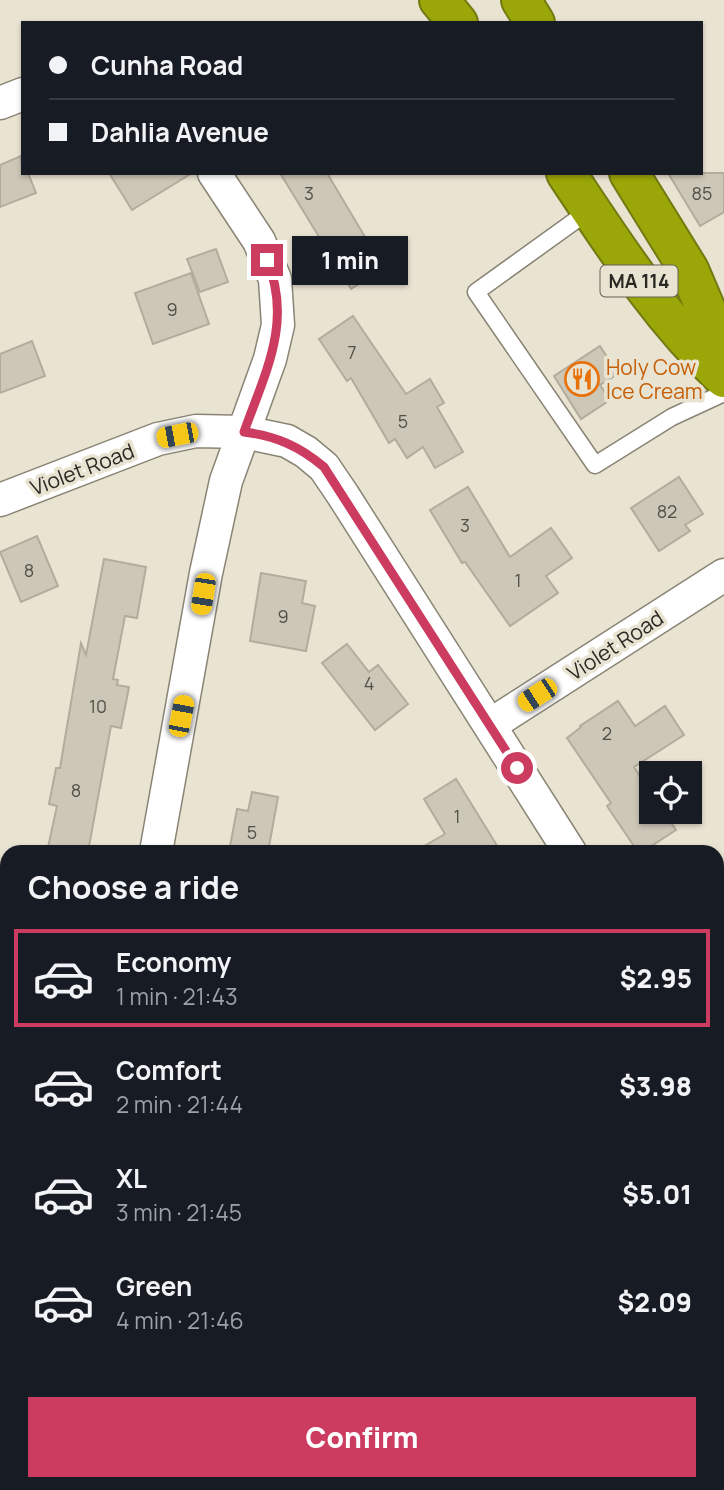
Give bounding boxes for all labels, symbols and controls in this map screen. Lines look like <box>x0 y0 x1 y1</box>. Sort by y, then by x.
text: Cunha Road <box>91 47 243 83</box>
text: Dahlia Avenue <box>91 114 269 150</box>
house number: 3 <box>304 181 314 205</box>
house number: 85 <box>692 181 712 205</box>
callout: 1 min <box>292 236 407 284</box>
route end <box>251 244 283 276</box>
text: 1 min <box>321 244 379 276</box>
road number: MA 114 <box>600 266 678 296</box>
house number: 9 <box>166 297 178 321</box>
house number: 7 <box>347 340 357 364</box>
place label: Holy Cow Ice Cream <box>606 353 703 405</box>
restaurant icon: Holy Cow Ice Cream <box>563 360 601 398</box>
house number: 5 <box>398 409 408 433</box>
car <box>155 421 200 449</box>
street label: Violet Road <box>26 436 138 502</box>
house number: 82 <box>657 499 677 523</box>
house number: 3 <box>460 513 470 537</box>
house number: 8 <box>24 558 34 582</box>
house number: 1 <box>514 568 522 592</box>
car <box>190 572 217 616</box>
house number: 9 <box>277 604 289 628</box>
street label: Violet Road <box>562 604 668 686</box>
house number: 4 <box>364 671 374 695</box>
car <box>514 675 561 715</box>
car <box>167 693 196 739</box>
house number: 10 <box>89 694 107 718</box>
house number: 2 <box>602 721 612 745</box>
route start <box>501 752 533 784</box>
map controls <box>639 761 702 824</box>
button: locate <box>639 761 702 824</box>
house number: 8 <box>71 778 81 802</box>
house number: 1 <box>453 804 461 828</box>
house number: 5 <box>247 820 257 844</box>
text: Choose a ride <box>28 865 239 909</box>
text: Economy <box>116 944 231 980</box>
icon: car <box>32 947 95 1010</box>
text: $2.95 <box>620 960 692 996</box>
text: 1 min · 21:43 <box>116 980 238 1012</box>
text: Comfort <box>116 1052 222 1088</box>
icon: car <box>32 1055 95 1118</box>
text: $3.98 <box>619 1068 692 1104</box>
text: 2 min · 21:44 <box>116 1088 243 1120</box>
text: XL <box>116 1160 147 1196</box>
icon: car <box>32 1163 95 1226</box>
text: $5.01 <box>622 1176 692 1212</box>
text: 3 min · 21:45 <box>116 1196 242 1228</box>
text: Green <box>116 1268 192 1304</box>
icon: car <box>32 1271 95 1334</box>
text: $2.09 <box>618 1284 692 1320</box>
text: 4 min · 21:46 <box>116 1304 244 1336</box>
button: Confirm <box>28 1397 696 1477</box>

